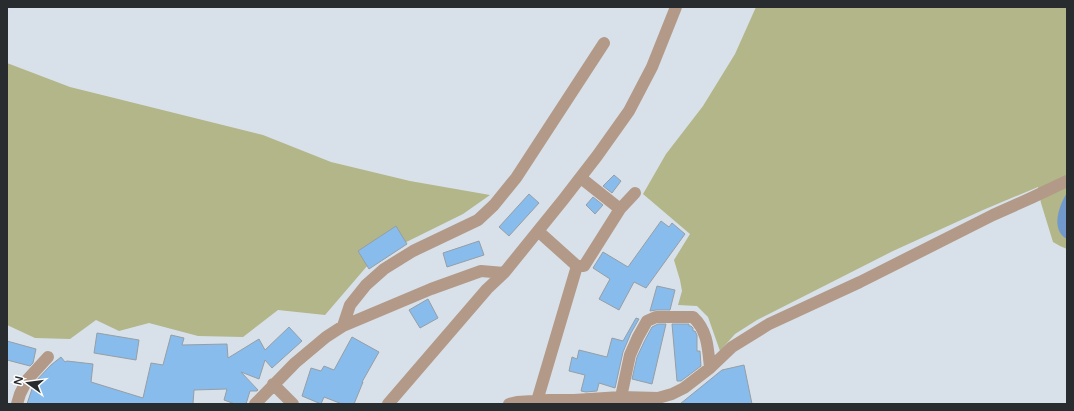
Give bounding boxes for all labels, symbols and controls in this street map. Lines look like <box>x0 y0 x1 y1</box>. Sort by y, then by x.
north arrow <box>8 363 48 403</box>
text: N <box>11 375 26 387</box>

